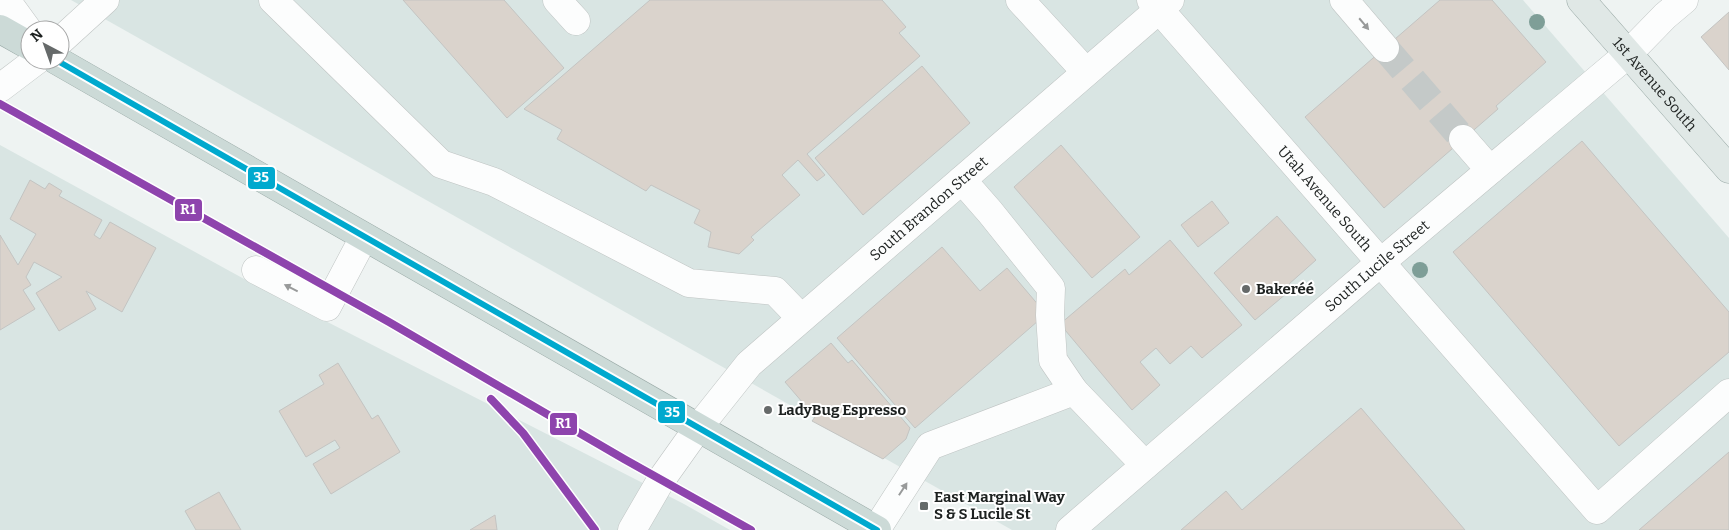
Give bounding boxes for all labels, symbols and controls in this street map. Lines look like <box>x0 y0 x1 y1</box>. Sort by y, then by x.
one-way arrow <box>1359 17 1370 30</box>
north arrow <box>20 20 70 70</box>
text: N <box>27 25 47 46</box>
street label: 1st Avenue South <box>1609 34 1701 135</box>
street label: Utah Avenue South <box>1274 142 1376 256</box>
street label: South Brandon Street <box>866 152 992 265</box>
line badge: 35 <box>247 166 276 190</box>
text: 35 <box>253 169 269 186</box>
line badge: R1 <box>174 198 203 222</box>
text: R1 <box>180 201 196 218</box>
street label: South Lucile Street <box>1321 216 1433 315</box>
place label: Bakeréé <box>1256 280 1314 298</box>
marker: Bakeréé <box>1240 283 1252 295</box>
one-way arrow <box>284 284 299 292</box>
line badge: 35 <box>657 400 686 424</box>
place label: LadyBug Espresso <box>778 401 906 419</box>
text: 35 <box>664 404 680 421</box>
marker: LadyBug Espresso <box>762 404 774 416</box>
line badge: R1 <box>549 412 578 436</box>
text: R1 <box>555 415 571 432</box>
one-way arrow <box>898 482 907 495</box>
place label: East Marginal Way S & S Lucile St <box>934 488 1065 523</box>
marker: East Marginal Way S & S Lucile St <box>918 500 930 512</box>

